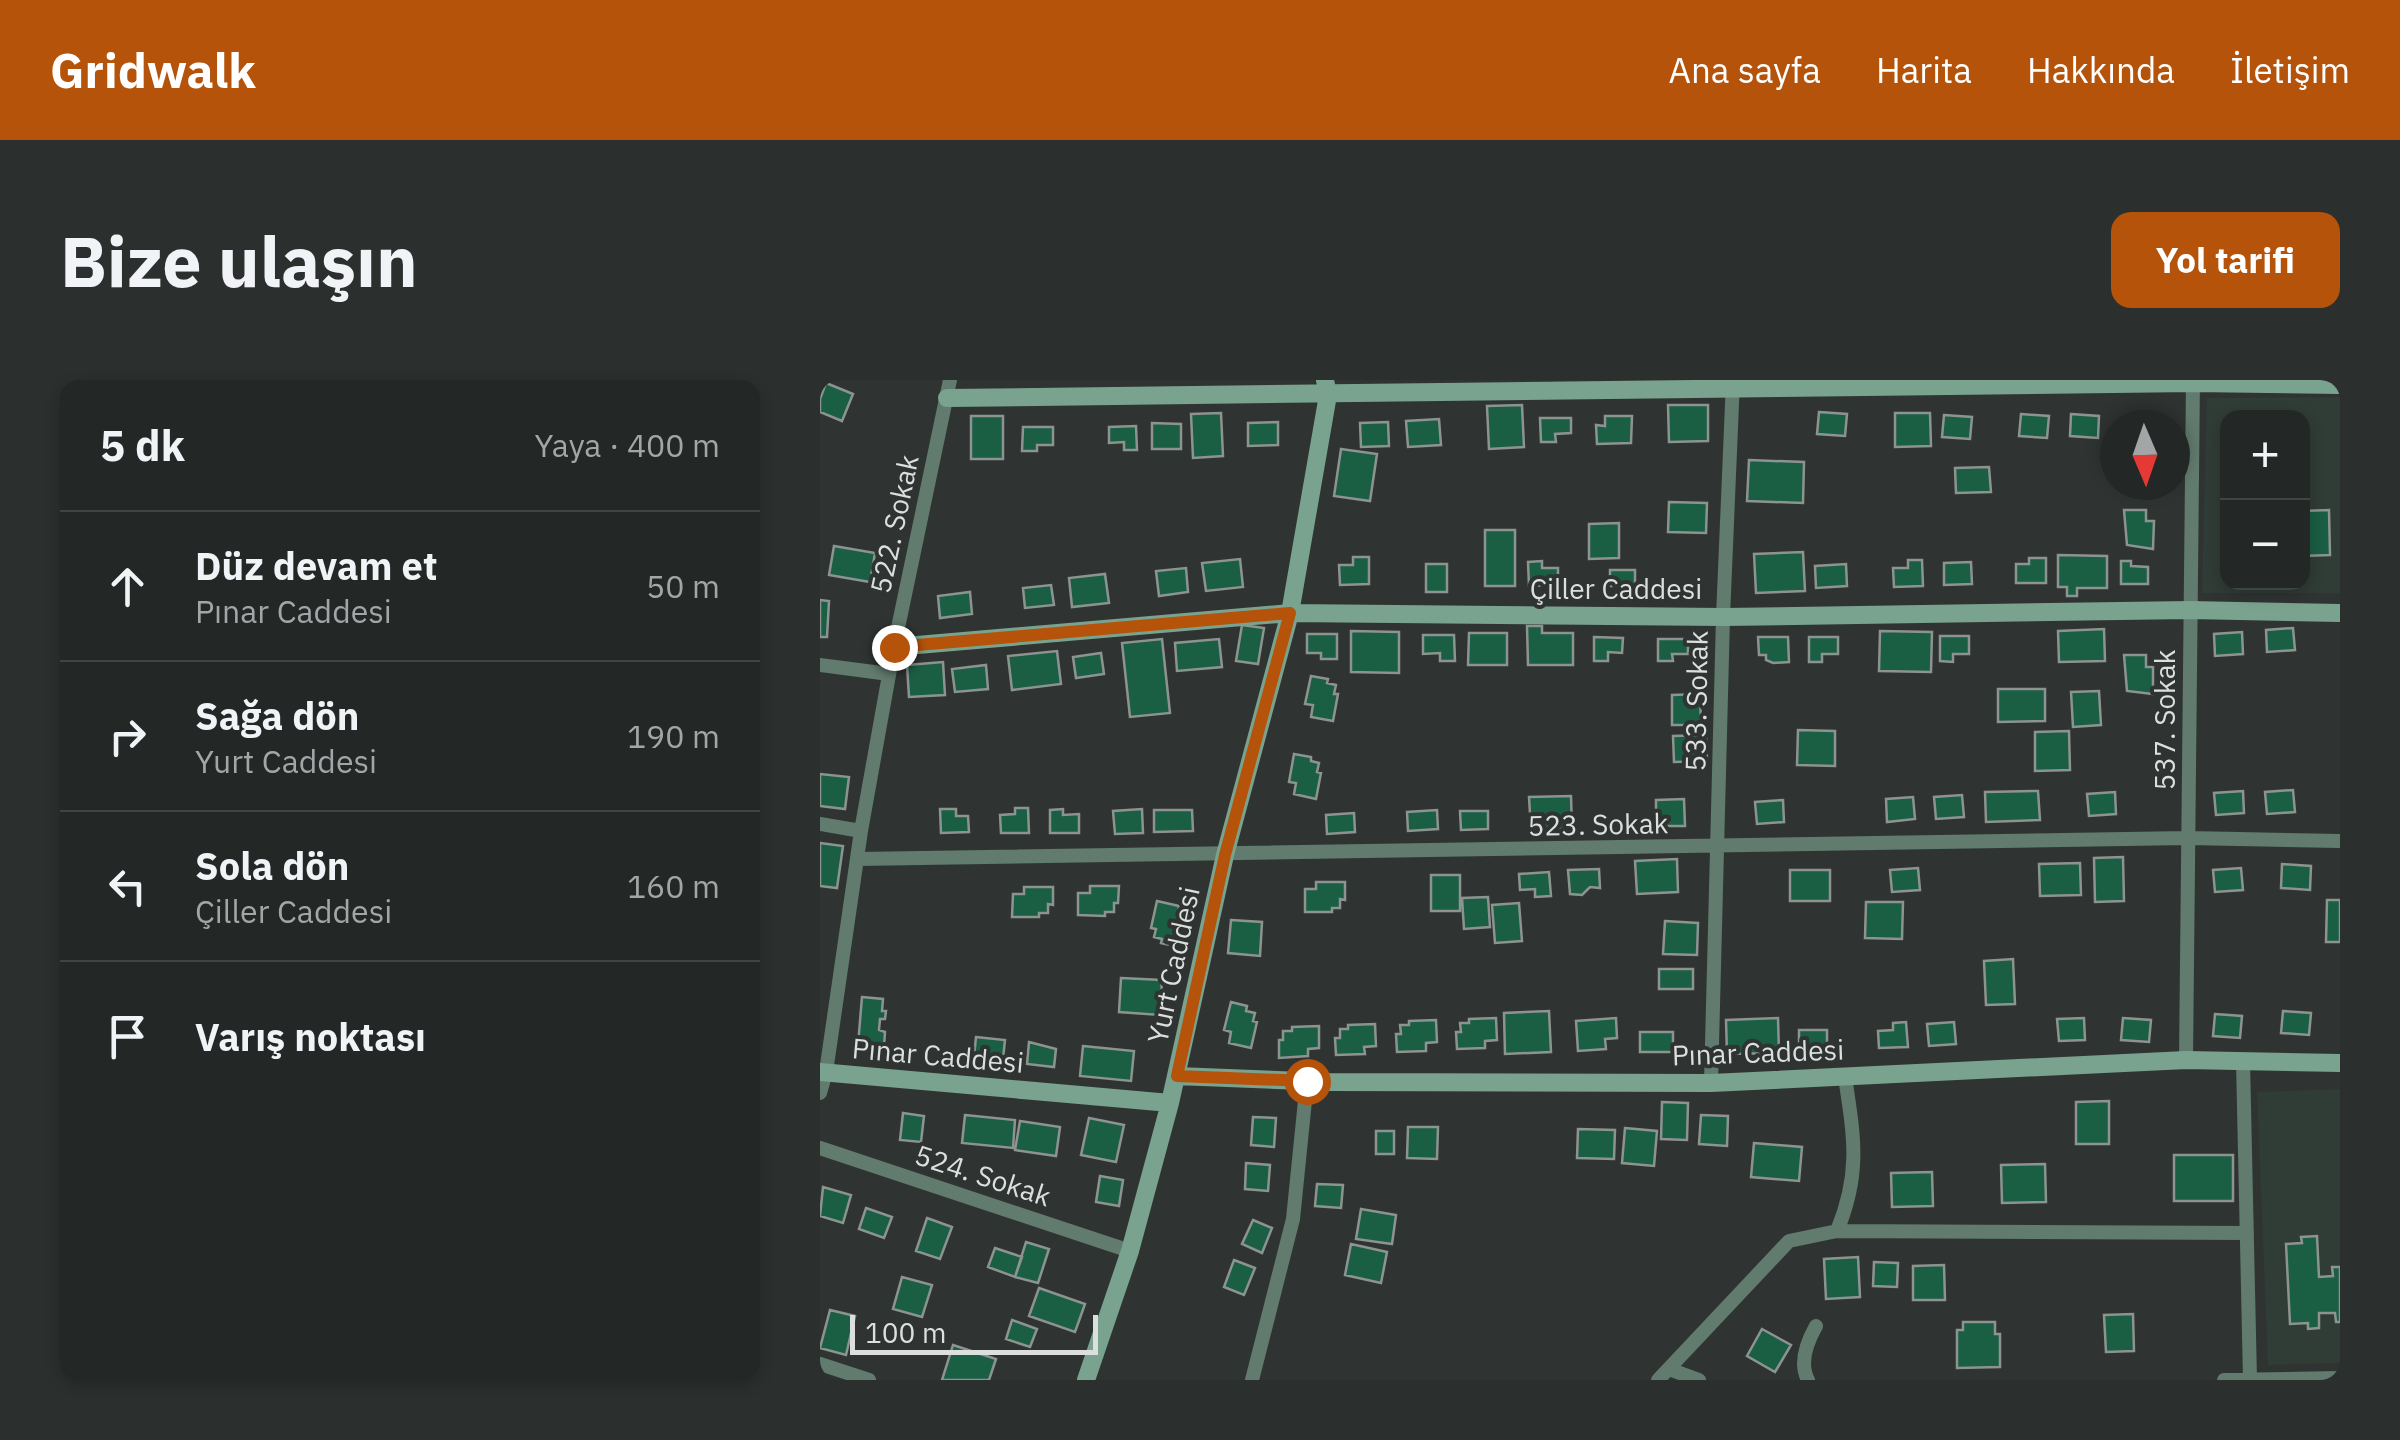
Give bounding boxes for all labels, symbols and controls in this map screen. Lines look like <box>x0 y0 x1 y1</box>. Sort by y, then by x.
text: Gridwalk <box>50 39 256 101</box>
text: Ana sayfa <box>1668 47 1821 93</box>
text: Harita <box>1876 47 1972 93</box>
text: Hakkında <box>2027 47 2175 93</box>
text: İletişim <box>2230 47 2350 93</box>
button: Yol tarifi <box>2111 212 2340 308</box>
text: Bize ulaşın <box>60 215 418 306</box>
north arrow <box>2100 410 2190 500</box>
map controls <box>2220 410 2310 590</box>
button: + <box>2220 410 2310 500</box>
text: 5 dk <box>100 418 185 473</box>
text: Yaya · 400 m <box>534 424 720 466</box>
street label: 522. Sokak <box>861 451 927 597</box>
button: − <box>2220 500 2310 590</box>
text: Düz devam et <box>195 541 437 590</box>
icon: ahead <box>100 559 155 614</box>
text: 50 m <box>646 565 720 607</box>
street label: Çiller Caddesi <box>1530 570 1702 607</box>
text: Pınar Caddesi <box>195 590 392 632</box>
route end <box>872 625 918 671</box>
street label: 533. Sokak <box>1676 630 1716 772</box>
street label: 537. Sokak <box>2146 649 2183 790</box>
text: Sağa dön <box>195 691 359 740</box>
icon: right <box>100 709 155 764</box>
text: 190 m <box>627 715 720 757</box>
text: Yurt Caddesi <box>195 740 377 782</box>
street label: 523. Sokak <box>1527 804 1669 844</box>
text: Sola dön <box>195 841 349 890</box>
icon: left <box>100 859 155 914</box>
text: 160 m <box>627 865 720 907</box>
street label: Yurt Caddesi <box>1138 883 1208 1047</box>
text: Çiller Caddesi <box>195 890 392 932</box>
icon: arrive <box>100 1009 155 1064</box>
text: Varış noktası <box>195 1012 426 1061</box>
street label: Pınar Caddesi <box>851 1029 1025 1081</box>
street label: Pınar Caddesi <box>1671 1031 1845 1073</box>
route start <box>1285 1059 1331 1105</box>
street label: 524. Sokak <box>910 1136 1056 1214</box>
scale bar <box>850 1310 1098 1354</box>
text: 100 m <box>865 1314 946 1351</box>

